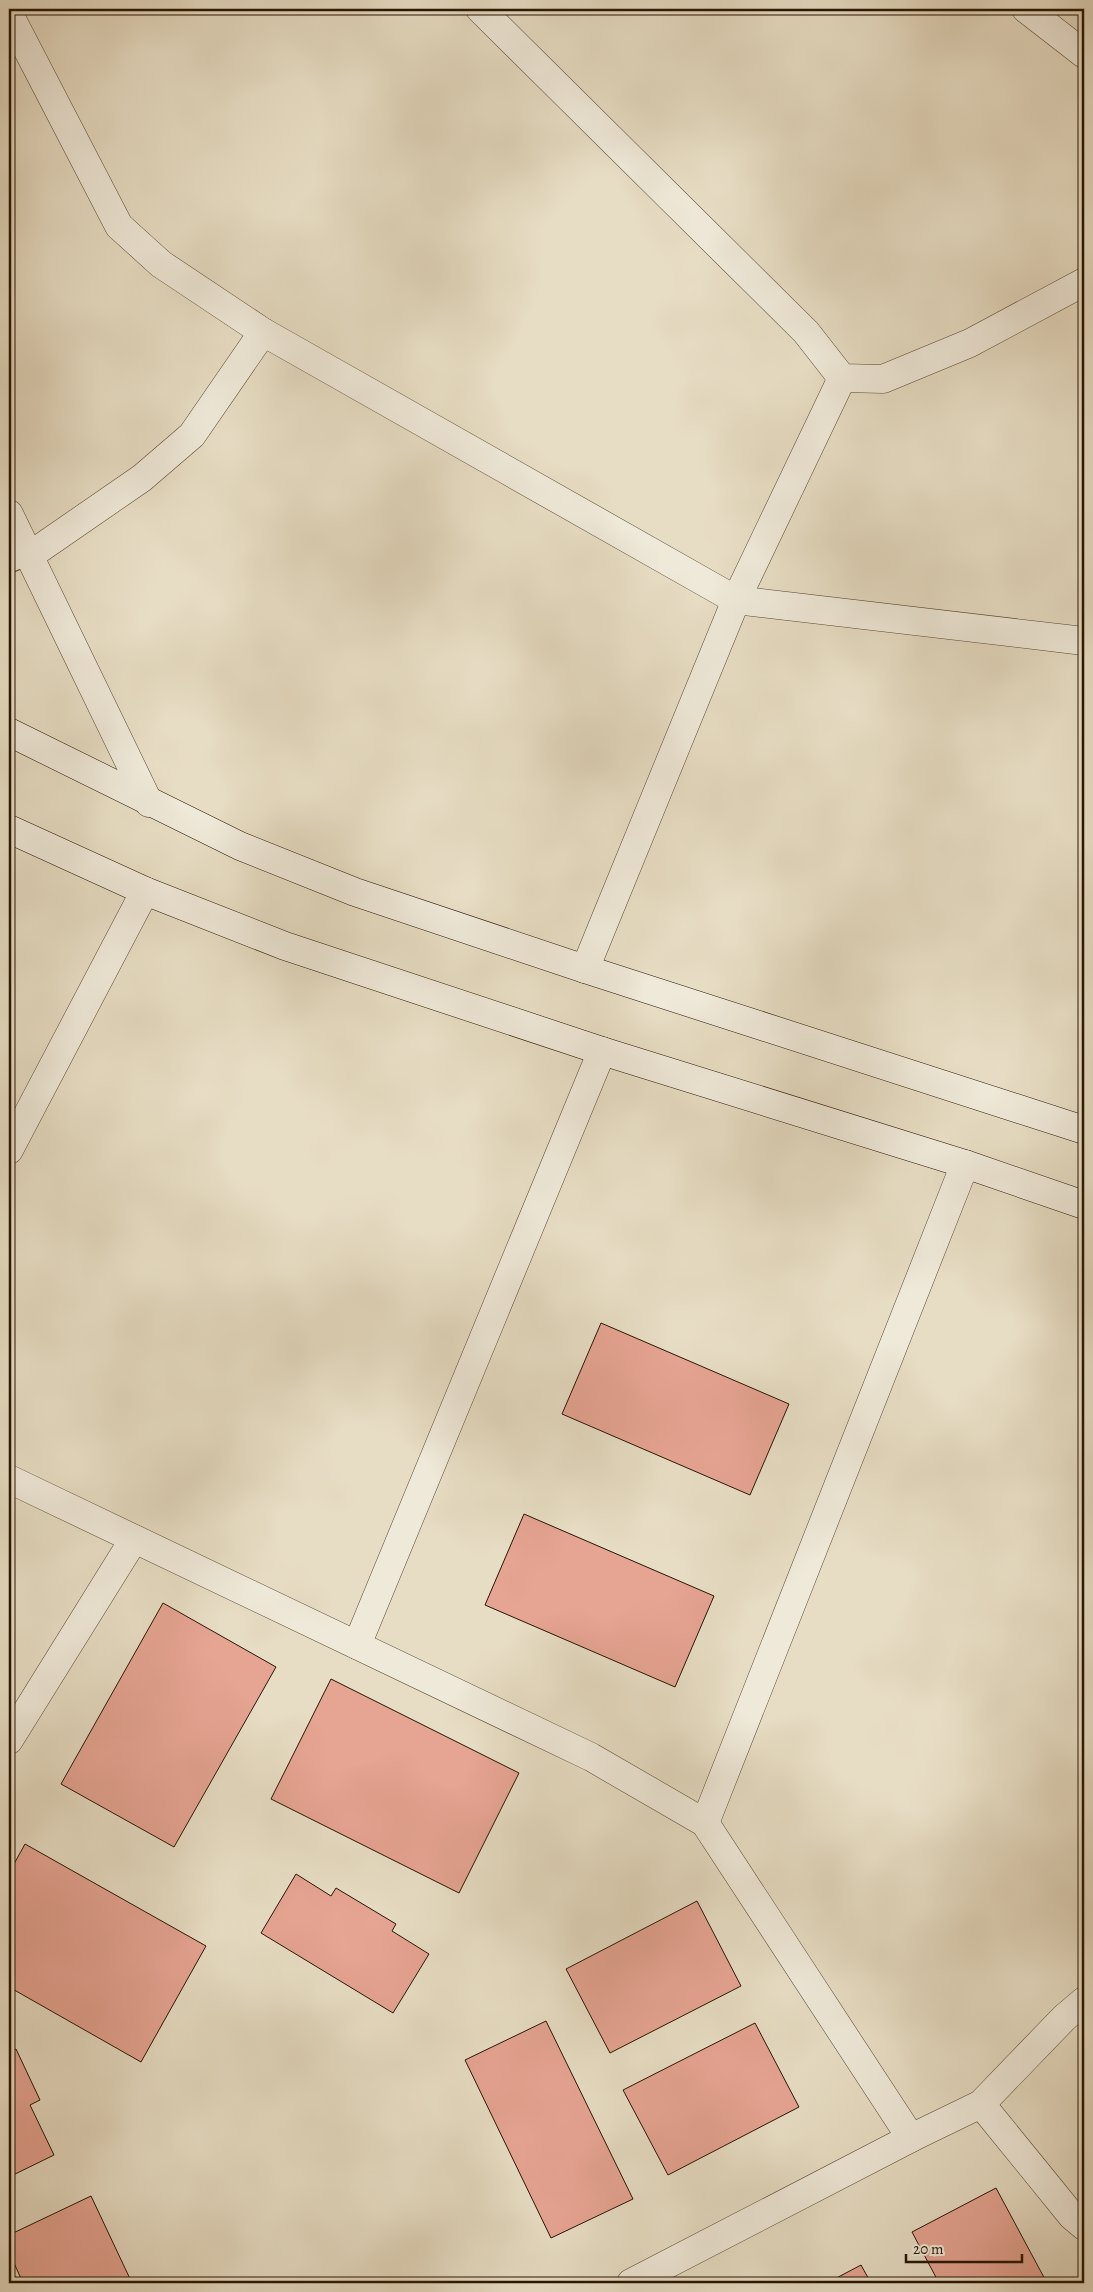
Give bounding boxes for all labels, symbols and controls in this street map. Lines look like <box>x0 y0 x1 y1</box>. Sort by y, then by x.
scale bar <box>906 2232 1022 2264</box>
text: 20 m <box>913 2239 944 2259</box>

